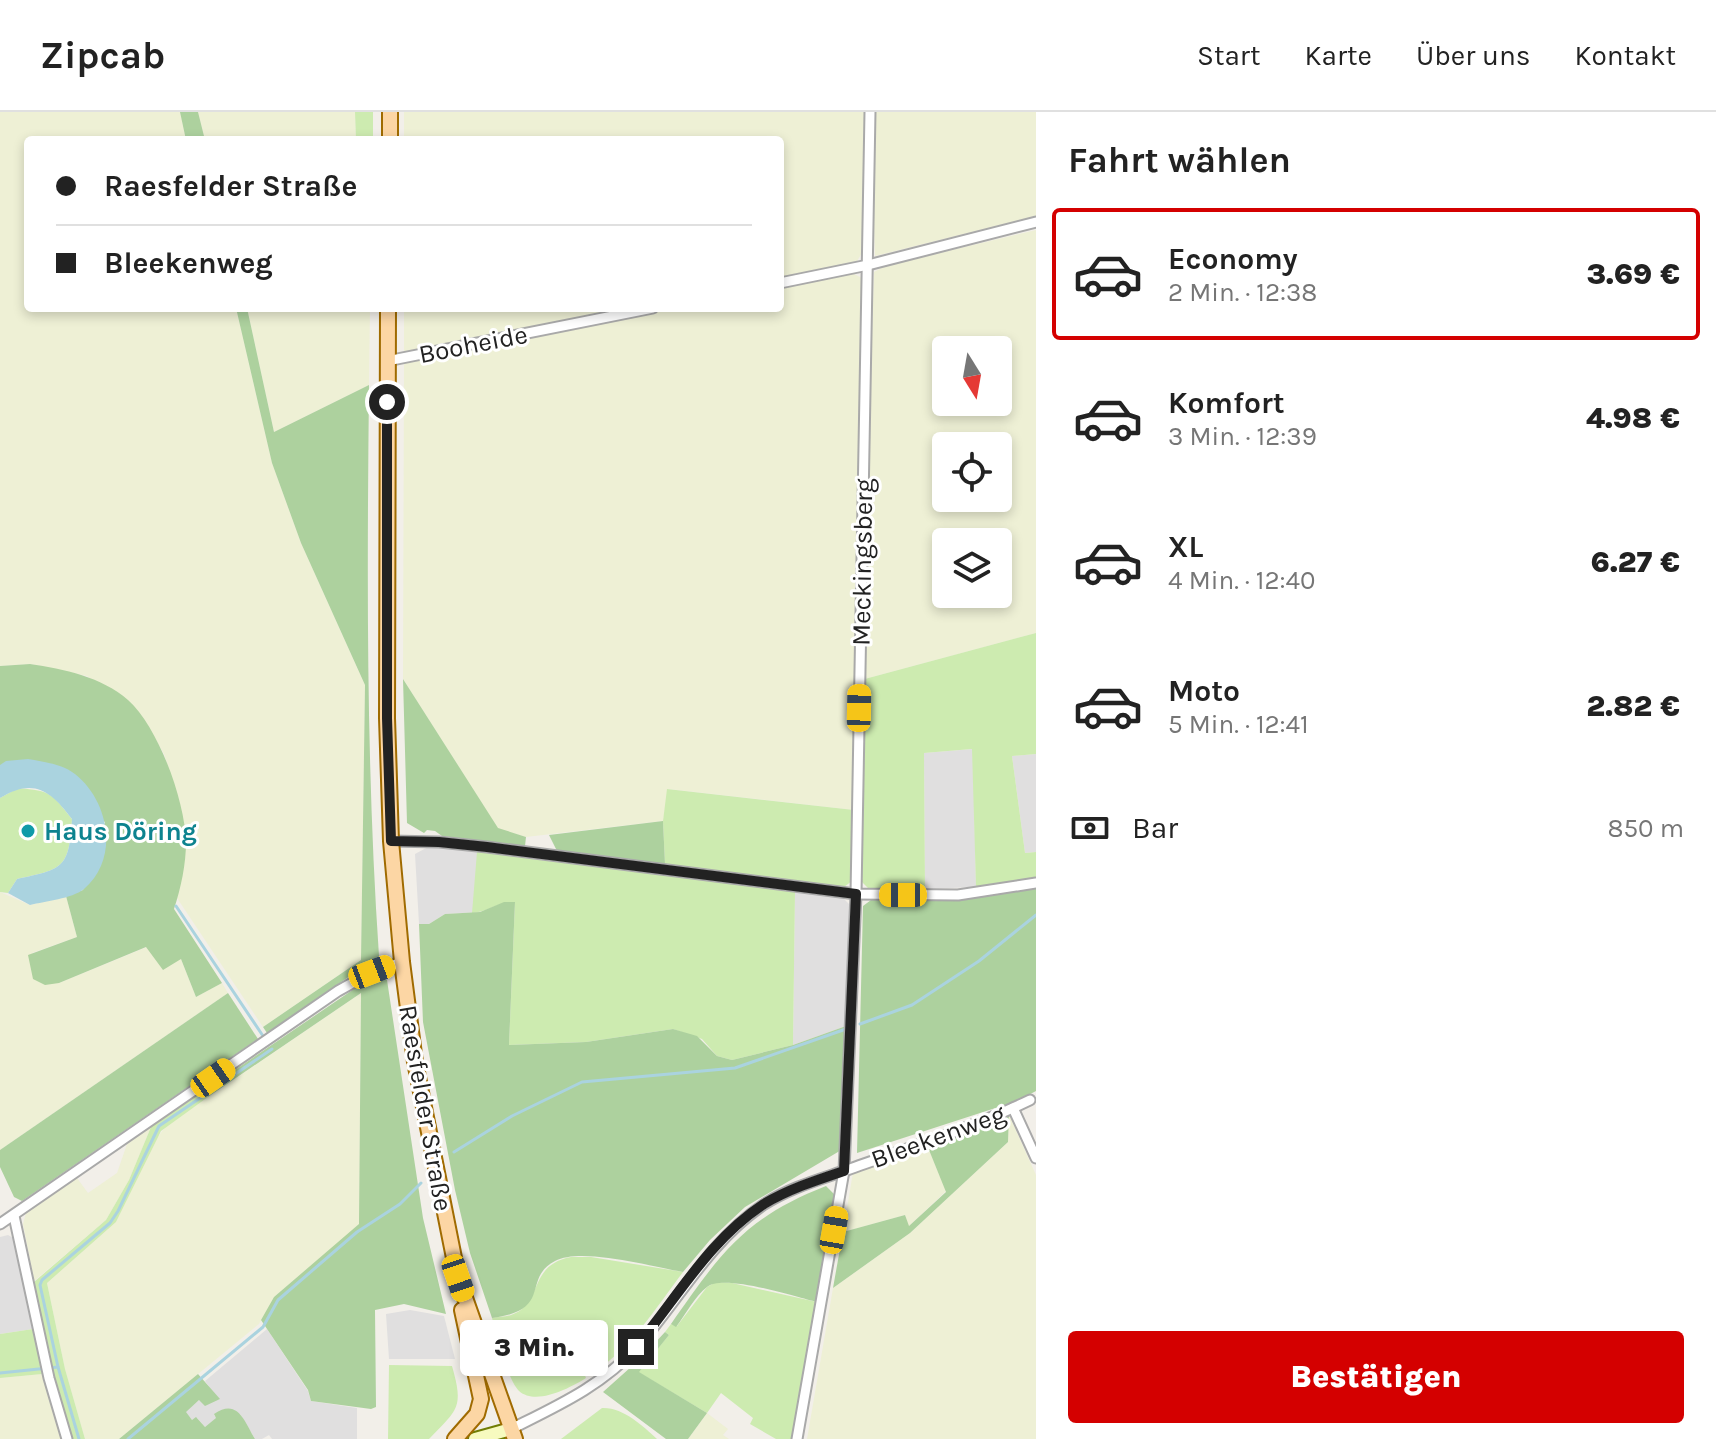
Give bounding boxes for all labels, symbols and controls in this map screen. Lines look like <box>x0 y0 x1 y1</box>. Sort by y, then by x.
text: Zipcab <box>40 33 165 78</box>
text: Start <box>1197 39 1260 72</box>
text: Karte <box>1304 39 1372 72</box>
text: Über uns <box>1416 39 1531 72</box>
text: Kontakt <box>1575 39 1676 72</box>
text: Fahrt wählen <box>1068 139 1291 181</box>
text: Raesfelder Straße <box>104 168 357 204</box>
icon: car <box>1072 238 1144 310</box>
text: Economy <box>1168 241 1298 277</box>
text: Bleekenweg <box>104 245 273 281</box>
text: 3.69 € <box>1586 256 1680 292</box>
text: 2 Min. · 12:38 <box>1168 277 1317 308</box>
street label: Booheide <box>416 319 530 370</box>
north arrow <box>932 336 1012 416</box>
map controls <box>932 336 1012 608</box>
icon: car <box>1072 382 1144 454</box>
route start <box>369 384 405 420</box>
text: Komfort <box>1168 385 1285 421</box>
text: 4.98 € <box>1586 400 1680 436</box>
text: 3 Min. · 12:39 <box>1168 421 1317 452</box>
button: locate <box>932 432 1012 512</box>
street label: Meckingsberg <box>846 478 879 646</box>
icon: car <box>1072 526 1144 598</box>
button: layers <box>932 528 1012 608</box>
text: XL <box>1168 529 1203 565</box>
text: 6.27 € <box>1591 544 1680 580</box>
text: 4 Min. · 12:40 <box>1168 565 1315 596</box>
icon: car <box>1072 670 1144 742</box>
text: Moto <box>1168 673 1240 709</box>
car <box>847 684 871 732</box>
text: 2.82 € <box>1586 688 1680 724</box>
text: 5 Min. · 12:41 <box>1168 709 1309 740</box>
icon: cash <box>1068 806 1112 850</box>
text: Bar <box>1132 810 1178 846</box>
text: 850 m <box>1607 813 1684 844</box>
place label: Haus Döring <box>44 816 197 847</box>
marker: Haus Döring <box>19 822 37 840</box>
car <box>879 883 927 907</box>
car <box>345 952 399 992</box>
street label: Raesfelder Straße <box>392 1003 459 1214</box>
car <box>186 1054 240 1102</box>
street label: Bleekenweg <box>867 1098 1010 1175</box>
car <box>818 1204 850 1256</box>
car <box>439 1251 477 1305</box>
callout: 3 Min. <box>460 1319 608 1375</box>
route end <box>618 1329 654 1365</box>
button: Bestätigen <box>1068 1331 1684 1423</box>
text: 3 Min. <box>494 1332 574 1363</box>

